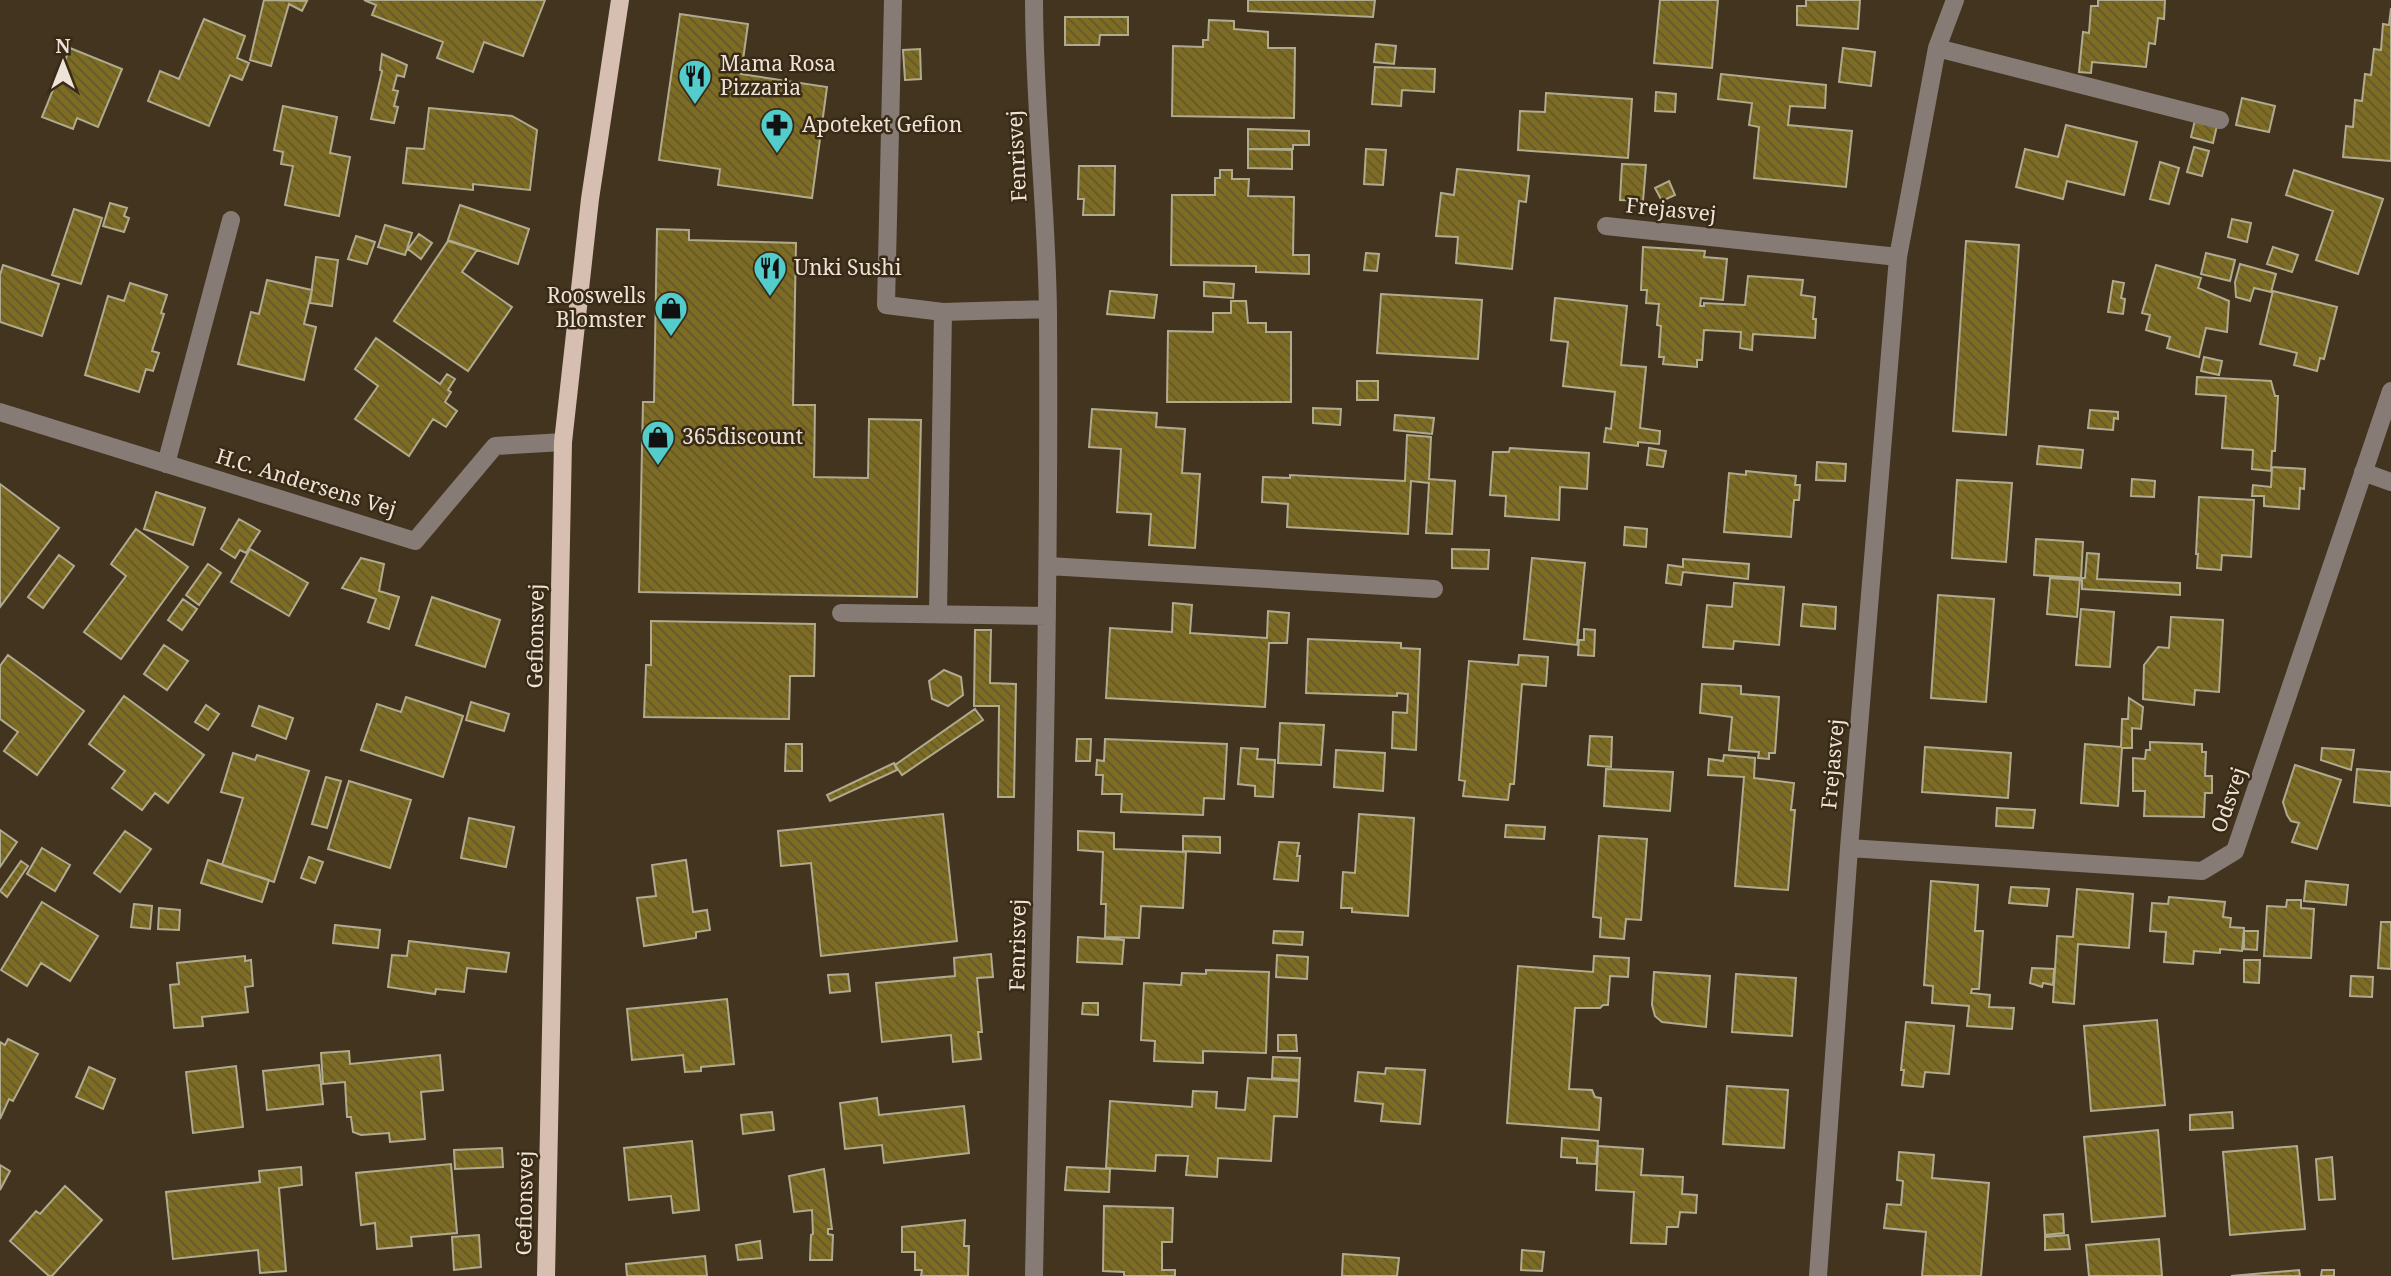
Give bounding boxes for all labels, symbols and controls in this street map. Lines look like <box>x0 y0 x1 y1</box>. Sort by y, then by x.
north arrow <box>28 28 98 98</box>
text: N <box>56 33 71 59</box>
place label: Mama Rosa Pizzaria <box>720 49 836 101</box>
restaurant icon: Mama Rosa Pizzaria <box>676 57 714 106</box>
pharmacy icon: Apoteket Gefion <box>758 106 796 155</box>
street label: Fenrisvej <box>1000 109 1032 203</box>
place label: Apoteket Gefion <box>802 110 962 138</box>
street label: Frejasvej <box>1624 190 1718 228</box>
restaurant icon: Unki Sushi <box>751 249 789 298</box>
place label: Unki Sushi <box>794 253 902 281</box>
place label: Rooswells Blomster <box>547 281 646 333</box>
shop icon: Rooswells Blomster <box>652 289 690 338</box>
shop icon: 365discount <box>639 418 677 467</box>
place label: 365discount <box>682 422 803 450</box>
street label: H.C. Andersens Vej <box>213 441 400 523</box>
street label: Gefionsvej <box>520 583 550 689</box>
street label: Frejasvej <box>1814 717 1850 810</box>
street label: Odsvej <box>2204 763 2252 836</box>
street label: Fenrisvej <box>1002 899 1032 991</box>
street label: Gefionsvej <box>509 1150 539 1256</box>

